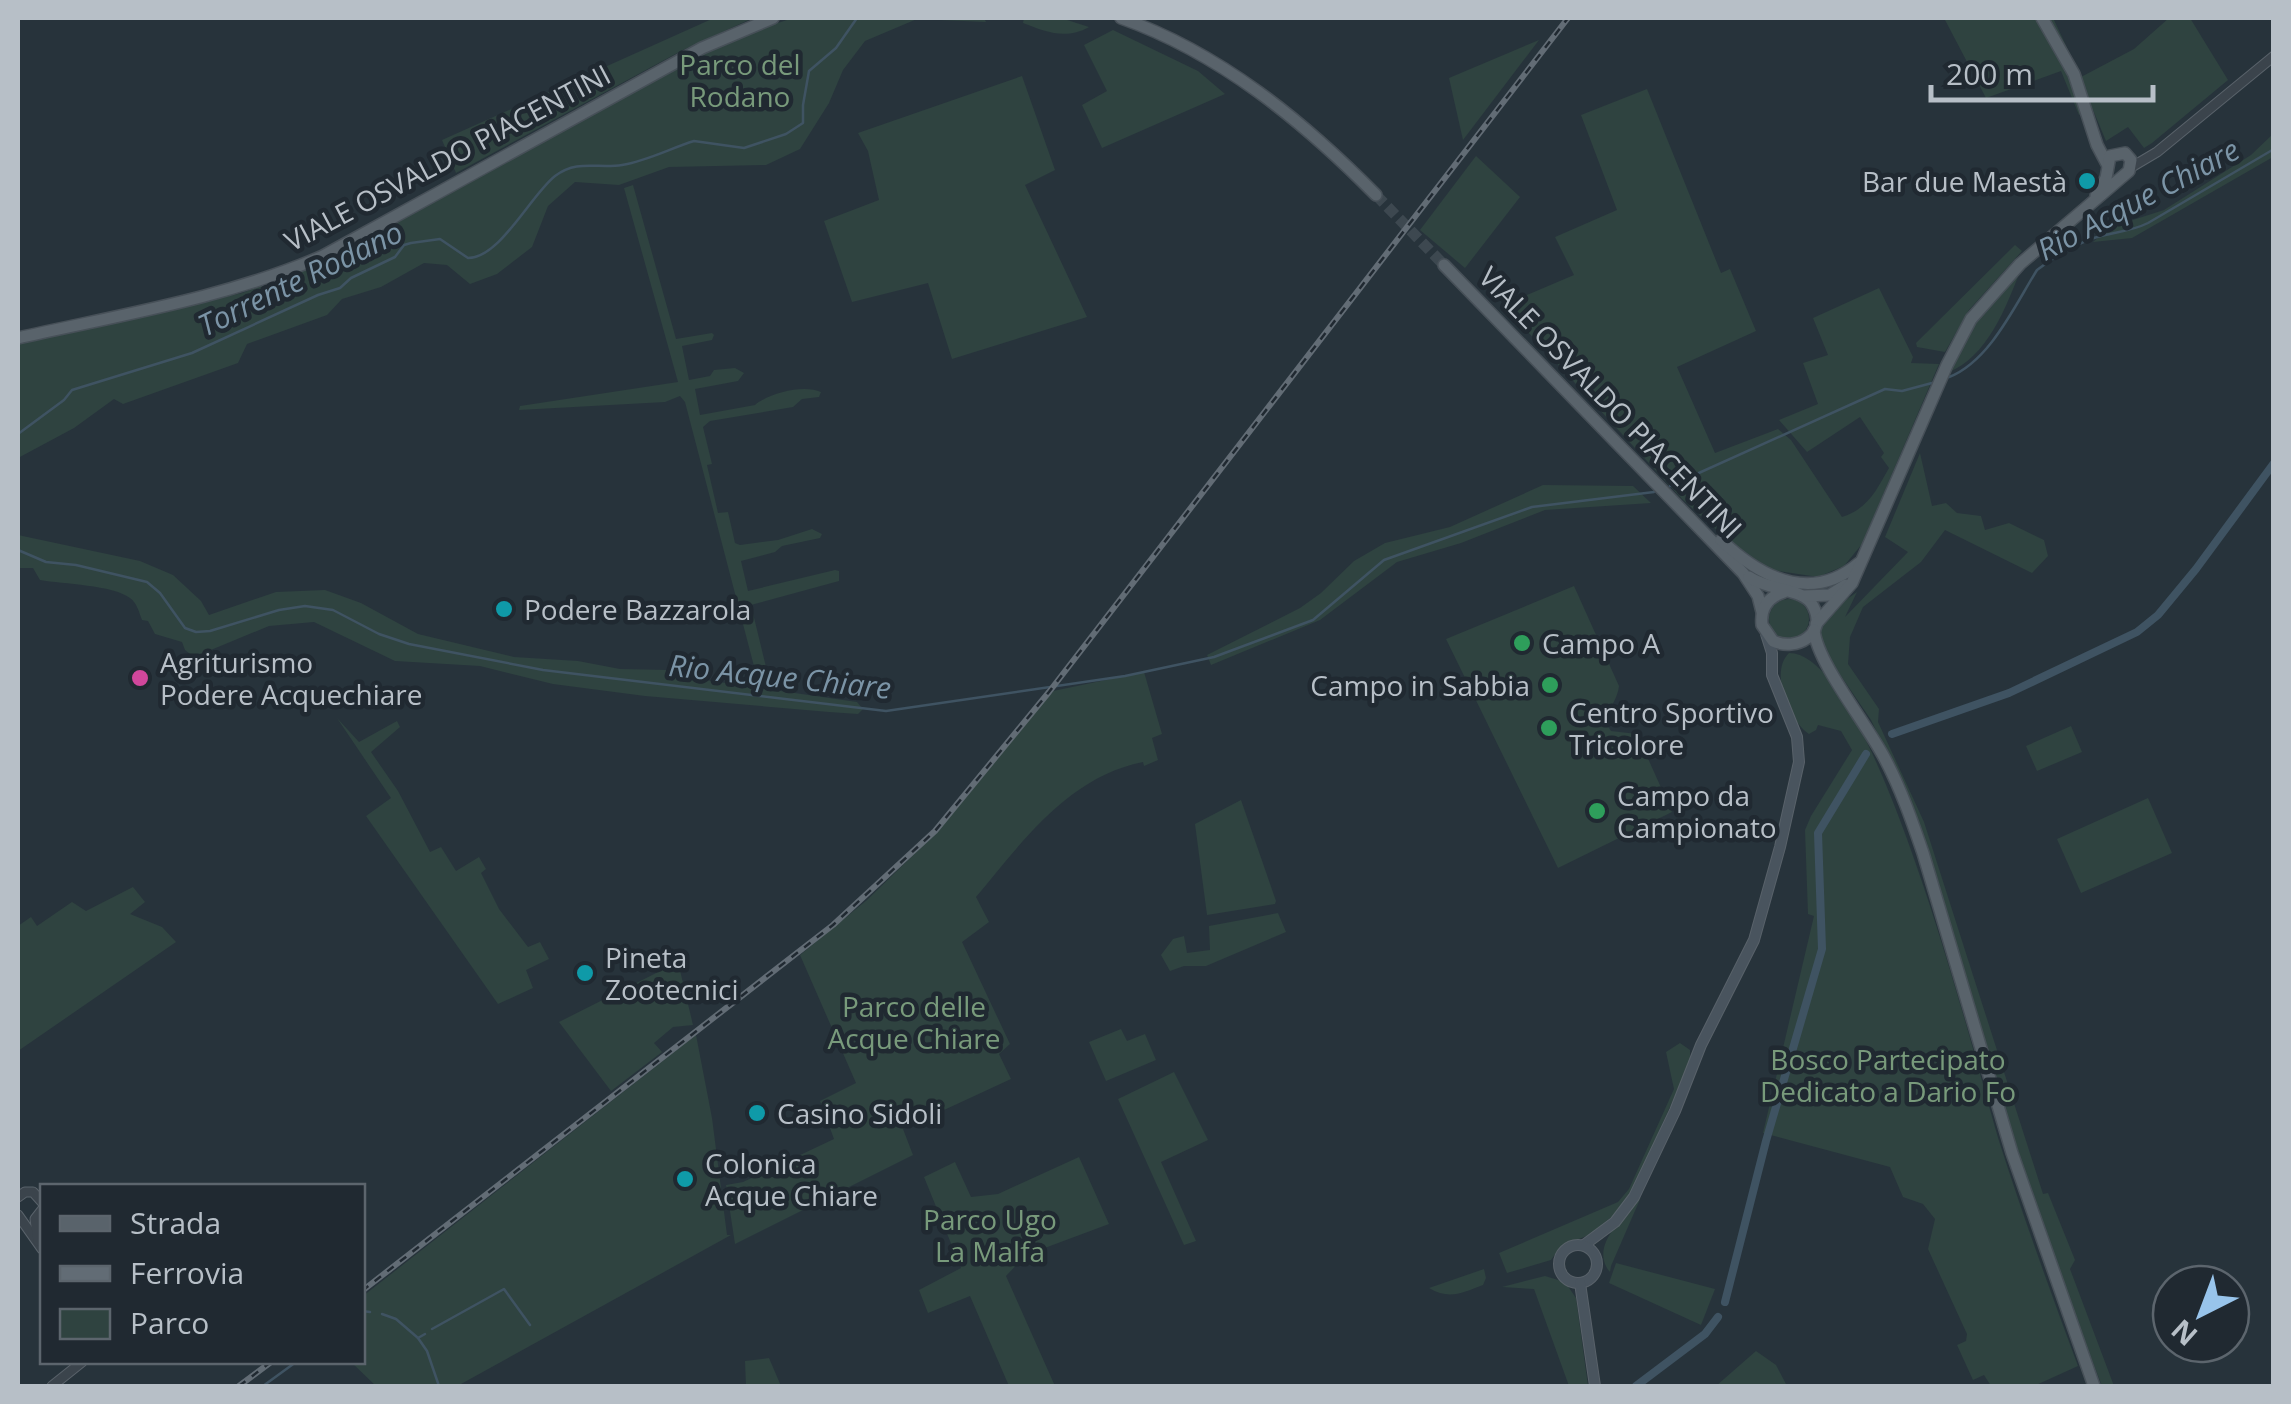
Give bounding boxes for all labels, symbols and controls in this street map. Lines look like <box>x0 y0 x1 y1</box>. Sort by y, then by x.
scale bar <box>1931 40 2154 102</box>
park label: Parco del Rodano <box>679 45 801 115</box>
text: 200 m <box>1946 53 2033 94</box>
street label: VIALE OSVALDO PIACENTINI <box>277 55 617 259</box>
water label: Rio Acque Chiare <box>2030 128 2246 270</box>
place label: Bar due Maestà <box>1862 162 2067 200</box>
marker: Bar due Maestà <box>2076 170 2098 192</box>
water label: Torrente Rodano <box>191 211 409 345</box>
street label: VIALE OSVALDO PIACENTINI <box>1471 258 1751 546</box>
place label: Podere Bazzarola <box>524 590 751 628</box>
marker: Podere Bazzarola <box>493 598 515 620</box>
place label: Campo A <box>1542 624 1660 662</box>
marker: Campo A <box>1511 632 1533 654</box>
place label: Agriturismo Podere Acquechiare <box>160 643 423 713</box>
water label: Rio Acque Chiare <box>667 644 893 708</box>
place label: Campo in Sabbia <box>1310 666 1530 704</box>
marker: Agriturismo Podere Acquechiare <box>129 667 151 689</box>
marker: Campo in Sabbia <box>1539 674 1561 696</box>
place label: Centro Sportivo Tricolore <box>1569 693 1774 763</box>
marker: Centro Sportivo Tricolore <box>1538 717 1560 739</box>
place label: Campo da Campionato <box>1617 776 1777 846</box>
marker: Campo da Campionato <box>1586 800 1608 822</box>
place label: Pineta Zootecnici <box>605 938 739 1008</box>
marker: Pineta Zootecnici <box>574 962 596 984</box>
park label: Parco delle Acque Chiare <box>827 987 1001 1057</box>
park label: Bosco Partecipato Dedicato a Dario Fo <box>1760 1040 2016 1110</box>
place label: Casino Sidoli <box>777 1094 942 1132</box>
marker: Casino Sidoli <box>746 1102 768 1124</box>
place label: Colonica Acque Chiare <box>705 1144 878 1214</box>
marker: Colonica Acque Chiare <box>674 1168 696 1190</box>
legend <box>40 1184 365 1364</box>
park label: Parco Ugo La Malfa <box>923 1200 1057 1270</box>
text: Strada <box>130 1202 221 1243</box>
text: Ferrovia <box>130 1252 244 1293</box>
north arrow <box>2151 1264 2251 1364</box>
text: Parco <box>130 1302 209 1343</box>
text: N <box>2162 1312 2205 1355</box>

